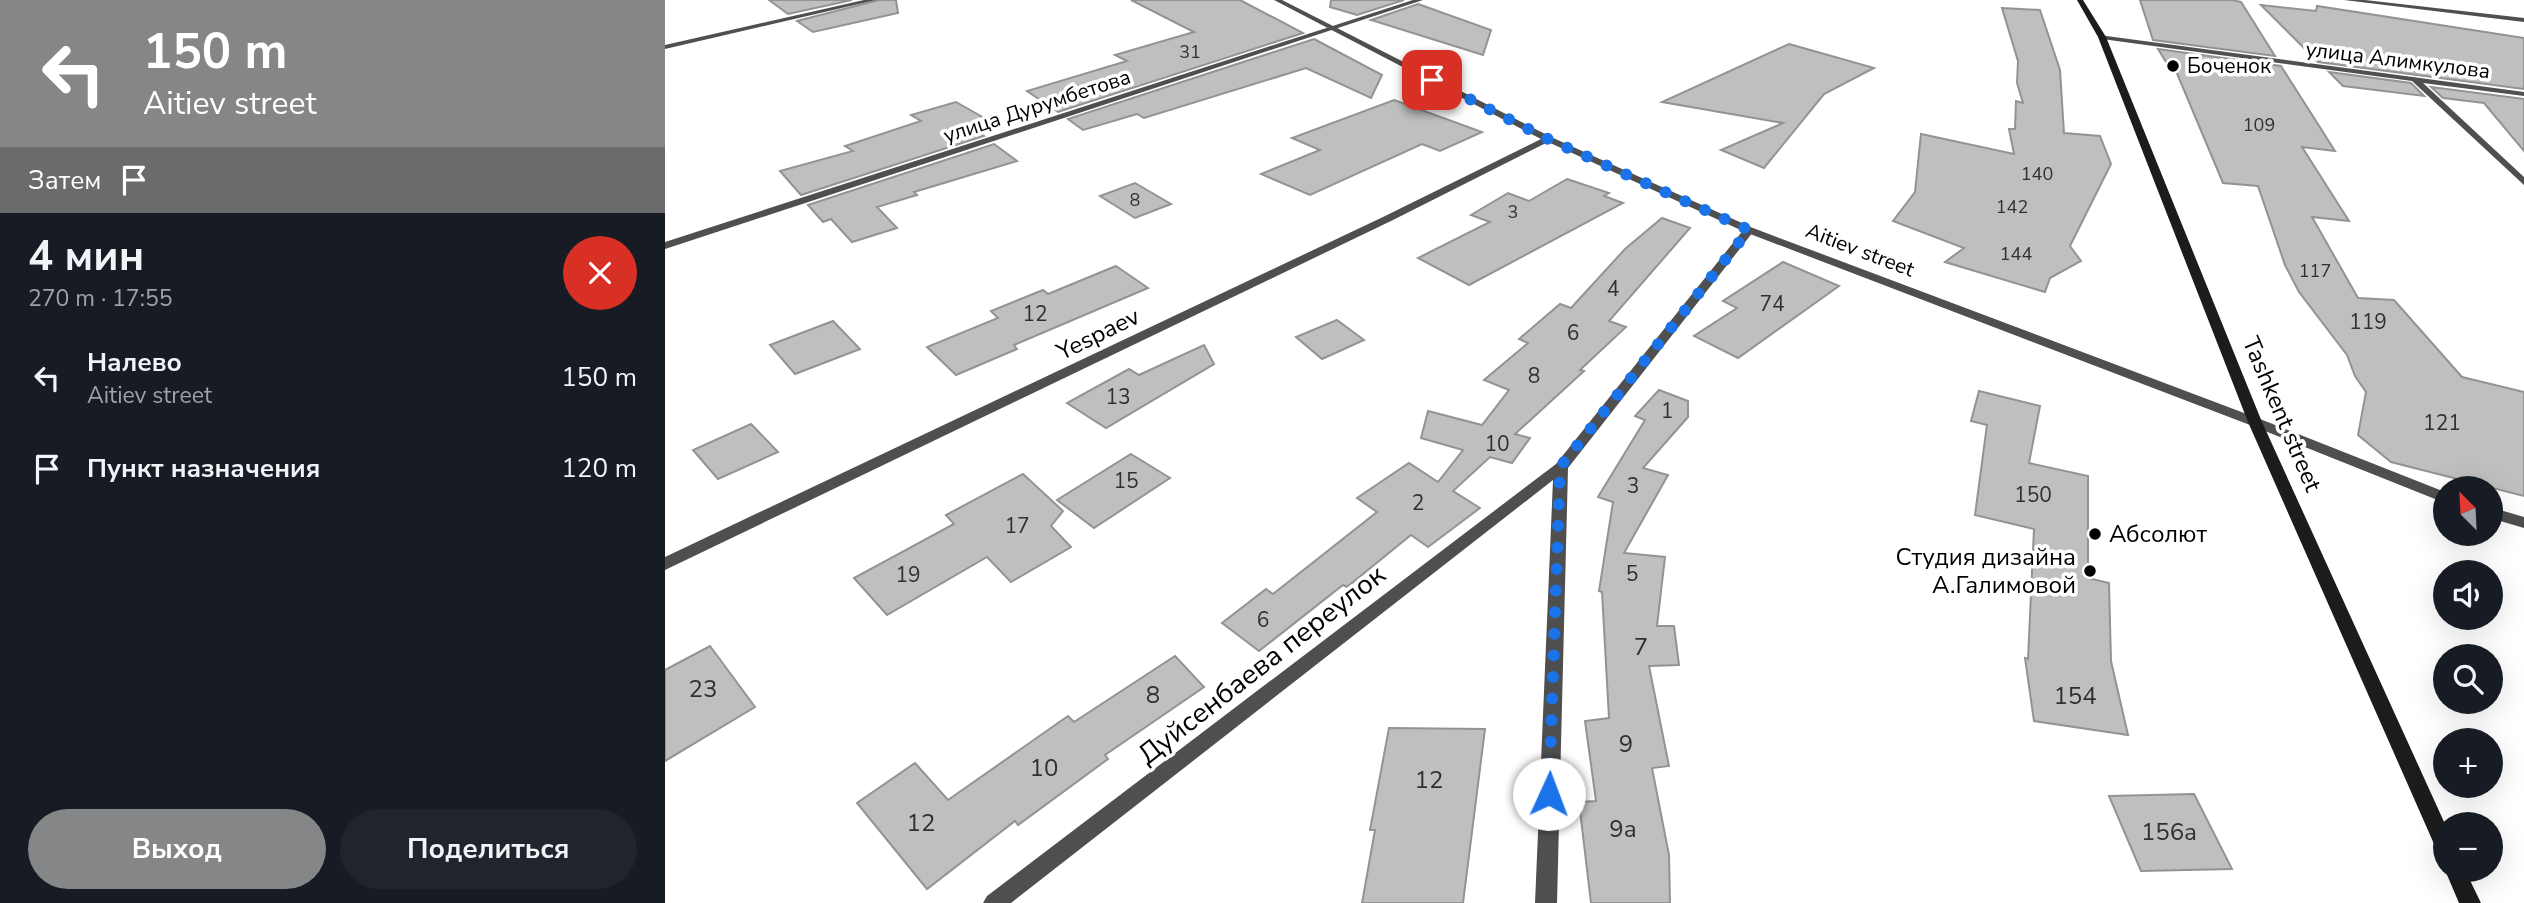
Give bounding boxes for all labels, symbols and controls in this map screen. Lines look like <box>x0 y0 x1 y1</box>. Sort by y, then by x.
text: 150 m <box>143 18 287 85</box>
icon: left <box>28 28 119 119</box>
street label: улица Алимкулова <box>2304 35 2492 85</box>
house number: 31 <box>1179 40 1201 64</box>
pin <box>1402 50 1462 110</box>
place label: Боченок <box>2187 52 2272 80</box>
marker: Боченок <box>2165 58 2181 74</box>
icon: arrive <box>1413 61 1451 99</box>
street label: улица Дурумбетова <box>940 63 1134 149</box>
text: Aitiev street <box>143 82 317 125</box>
house number: 109 <box>2243 113 2275 137</box>
icon: arrive <box>115 161 153 199</box>
house number: 140 <box>2021 162 2053 186</box>
text: Затем <box>28 163 101 198</box>
house number: 8 <box>1130 188 1140 212</box>
house number: 142 <box>1996 195 2028 219</box>
house number: 3 <box>1508 200 1518 224</box>
street label: Aitiev street <box>1802 216 1919 284</box>
text: 4 мин <box>28 228 144 285</box>
button: close <box>563 236 637 310</box>
house number: 144 <box>2000 242 2032 266</box>
house number: 117 <box>2299 259 2331 283</box>
house number: 4 <box>1607 275 1619 303</box>
text: 270 m · 17:55 <box>28 283 173 314</box>
house number: 74 <box>1759 290 1785 318</box>
house number: 12 <box>1022 300 1048 328</box>
street label: Yespaev <box>1050 300 1145 368</box>
house number: 119 <box>2349 308 2387 336</box>
house number: 6 <box>1567 319 1579 347</box>
street label: Tashkent street <box>2235 332 2329 497</box>
text: Налево <box>87 345 182 380</box>
icon: left <box>28 359 66 397</box>
text: 150 m <box>561 360 637 395</box>
house number: 8 <box>1528 362 1540 390</box>
text: Aitiev street <box>87 380 212 411</box>
house number: 13 <box>1105 383 1131 411</box>
house number: 1 <box>1661 397 1673 425</box>
house number: 121 <box>2423 409 2461 437</box>
house number: 10 <box>1484 430 1510 458</box>
icon: arrive <box>28 450 66 488</box>
text: Пункт назначения <box>87 451 320 486</box>
text: 120 m <box>561 451 637 486</box>
house number: 15 <box>1113 467 1139 495</box>
house number: 3 <box>1627 472 1639 500</box>
north arrow <box>2433 476 2503 546</box>
map controls <box>2433 476 2503 882</box>
house number: 150 <box>2014 481 2052 509</box>
house number: 2 <box>1412 489 1424 517</box>
house number: 17 <box>1004 512 1030 540</box>
place label: Абсолют <box>2109 518 2208 550</box>
marker: Абсолют <box>2087 526 2103 542</box>
place label: Студия дизайна А.Галимовой <box>1895 541 2076 601</box>
street label: Дуйсенбаева переулок <box>1130 556 1393 773</box>
house number: 5 <box>1626 560 1638 588</box>
button: sound <box>2433 560 2503 630</box>
house number: 19 <box>895 561 921 589</box>
marker: Студия дизайна А.Галимовой <box>2082 563 2098 579</box>
house number: 6 <box>1257 606 1269 634</box>
house number: 7 <box>1634 631 1648 663</box>
button: search <box>2433 644 2503 714</box>
house number: 23 <box>689 673 717 705</box>
house number: 8 <box>1146 679 1160 711</box>
house number: 154 <box>2053 680 2097 712</box>
house number: 9 <box>1619 728 1633 760</box>
button: + <box>2433 728 2503 798</box>
house number: 10 <box>1030 752 1058 784</box>
position arrow <box>1512 757 1586 831</box>
house number: 12 <box>1415 764 1443 796</box>
house number: 12 <box>907 807 935 839</box>
button: Выход <box>28 809 326 889</box>
button: Поделиться <box>340 809 637 889</box>
button: − <box>2433 812 2503 882</box>
house number: 9а <box>1609 813 1637 845</box>
house number: 156а <box>2141 816 2197 848</box>

